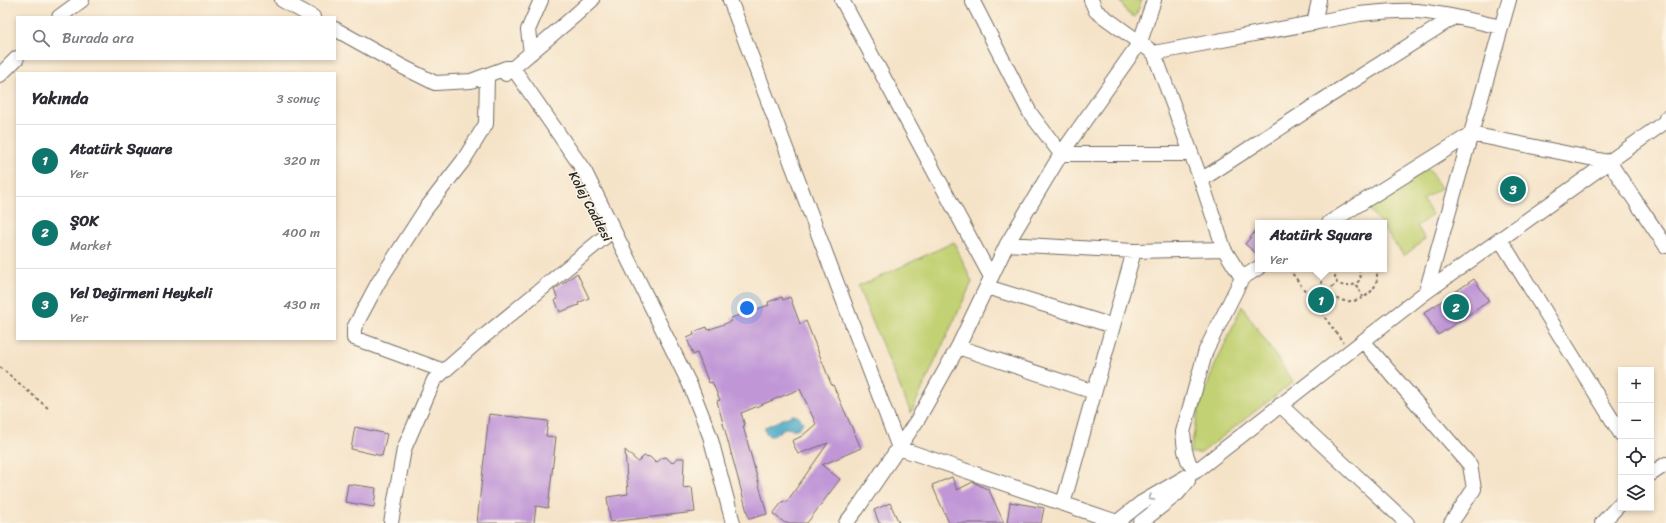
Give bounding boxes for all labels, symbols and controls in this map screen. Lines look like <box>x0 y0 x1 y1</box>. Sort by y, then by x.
search box <box>16 16 336 60</box>
text: Burada ara <box>62 25 134 51</box>
icon: search <box>30 27 52 49</box>
text: Yakında <box>32 83 88 113</box>
text: 3 sonuç <box>276 87 320 110</box>
text: Atatürk Square <box>70 136 172 162</box>
text: 1 <box>42 149 48 172</box>
text: 320 m <box>284 149 320 172</box>
text: Yer <box>70 162 88 185</box>
street label: Kolej Caddesi <box>562 167 619 246</box>
pin: 3 <box>1500 174 1526 204</box>
text: ŞOK <box>70 208 98 234</box>
popup <box>1255 220 1387 272</box>
text: 2 <box>41 221 49 244</box>
text: 400 m <box>282 221 320 244</box>
text: Atatürk Square <box>1270 222 1372 248</box>
text: Market <box>70 234 111 257</box>
text: Yer <box>1270 248 1288 271</box>
text: Yel Değirmeni Heykeli <box>70 280 212 306</box>
pin: 1 <box>1308 285 1334 315</box>
pin: 2 <box>1443 292 1469 322</box>
text: 3 <box>41 293 49 316</box>
text: 430 m <box>283 293 320 316</box>
your location <box>737 298 757 318</box>
text: Yer <box>70 306 88 329</box>
map controls <box>1618 367 1654 511</box>
button: + <box>1618 367 1654 403</box>
button: − <box>1618 403 1654 439</box>
button: locate <box>1618 439 1654 475</box>
button: layers <box>1618 475 1654 511</box>
one-way arrow <box>1148 493 1155 500</box>

